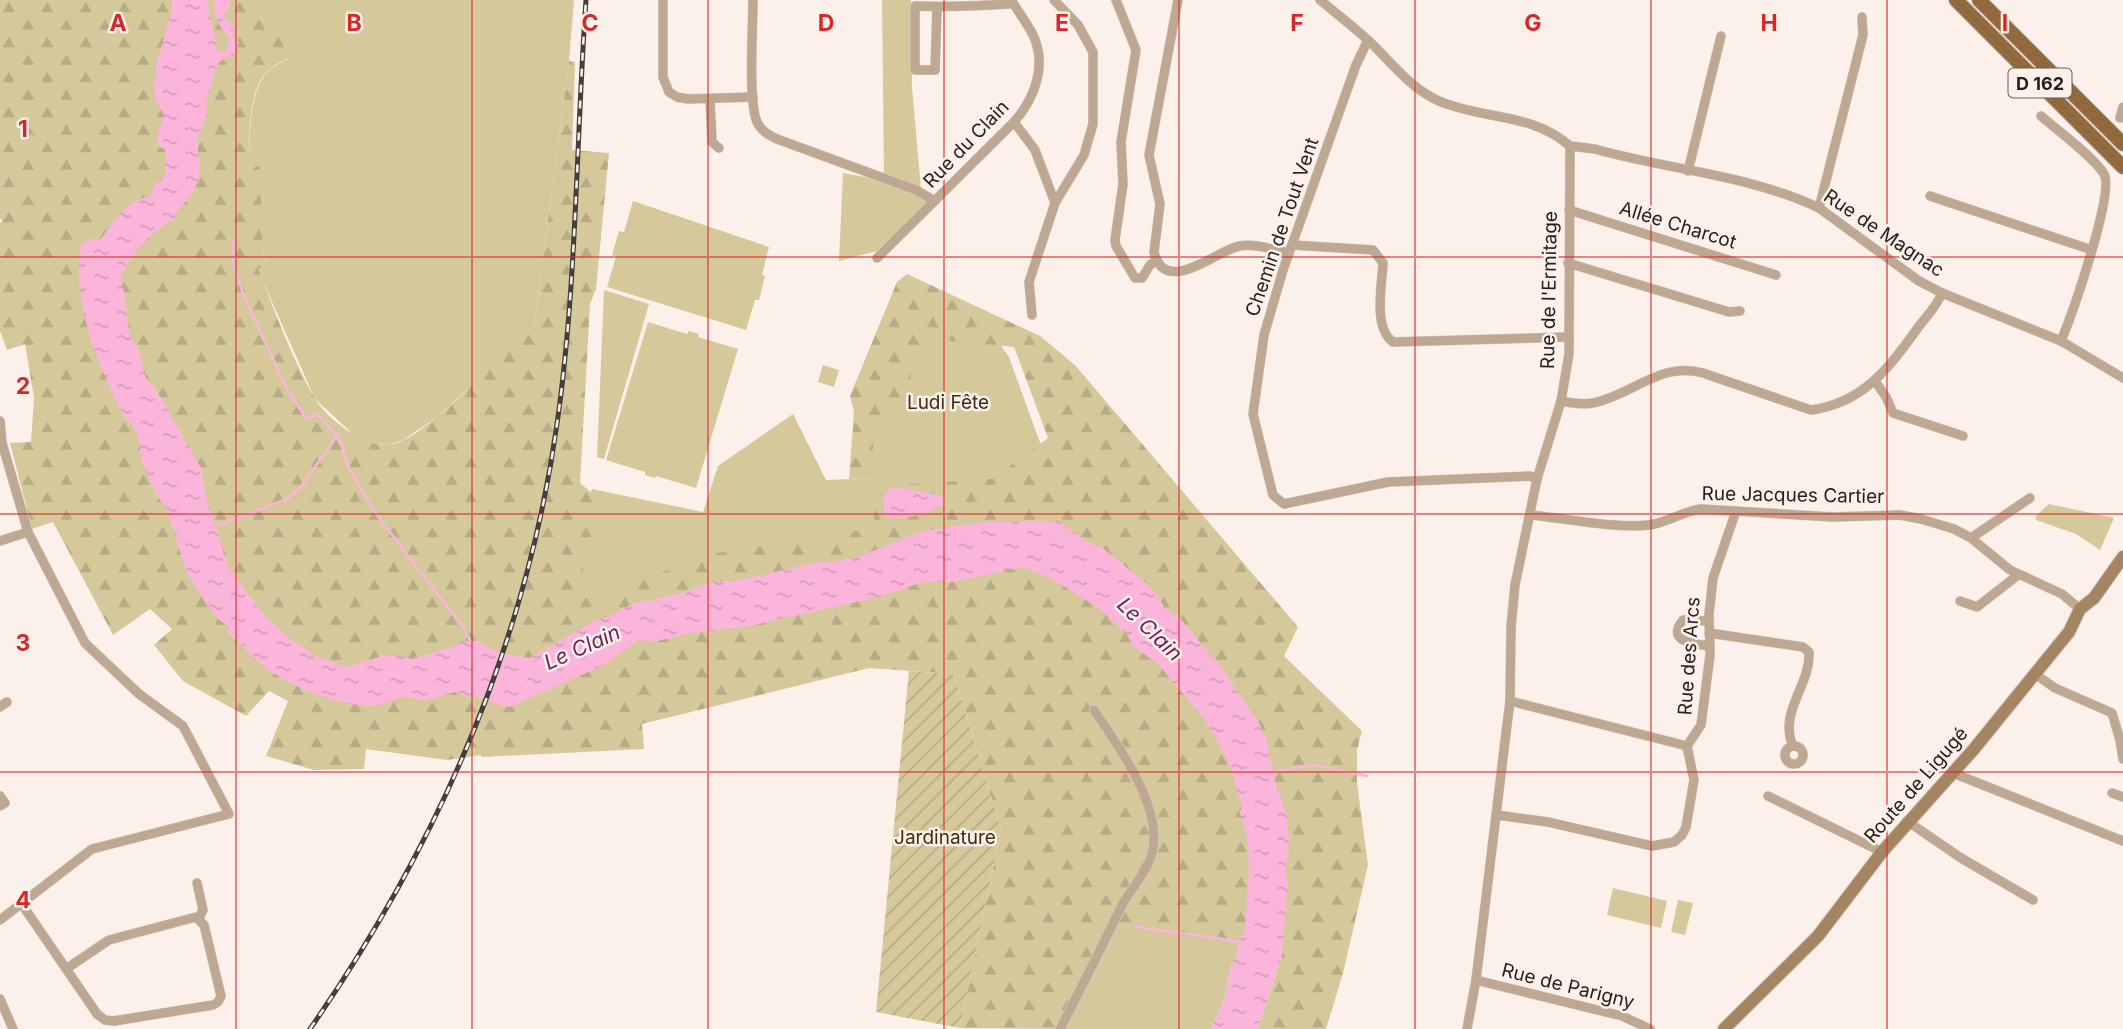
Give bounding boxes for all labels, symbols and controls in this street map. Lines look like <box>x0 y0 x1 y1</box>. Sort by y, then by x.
text: A <box>109 9 127 37</box>
text: B <box>346 9 362 37</box>
text: C <box>581 9 599 37</box>
text: D <box>818 9 834 37</box>
text: E <box>1055 9 1069 37</box>
text: F <box>1290 9 1304 37</box>
text: G <box>1524 9 1542 37</box>
text: H <box>1760 9 1778 37</box>
text: I <box>2002 9 2008 37</box>
road number: D 162 <box>2008 68 2072 98</box>
street label: Rue du Clain <box>918 95 1014 193</box>
text: 1 <box>18 115 28 143</box>
street label: Chemin de Tout Vent <box>1241 135 1323 319</box>
street label: Rue de Magnac <box>1819 184 1949 282</box>
street label: Allée Charcot <box>1617 196 1739 254</box>
street label: Rue de l'Ermitage <box>1536 211 1562 369</box>
text: 2 <box>16 372 30 400</box>
park label: Ludi Fête <box>907 391 989 414</box>
street label: Rue Jacques Cartier <box>1702 482 1884 508</box>
water label: Le Clain <box>1112 592 1188 666</box>
street label: Rue des Arcs <box>1673 596 1705 716</box>
water label: Le Clain <box>540 619 624 675</box>
text: 3 <box>16 629 30 657</box>
street label: Route de Ligugé <box>1859 722 1973 848</box>
park label: Jardinature <box>894 826 996 849</box>
text: 4 <box>15 886 31 914</box>
street label: Rue de Parigny <box>1499 958 1637 1014</box>

